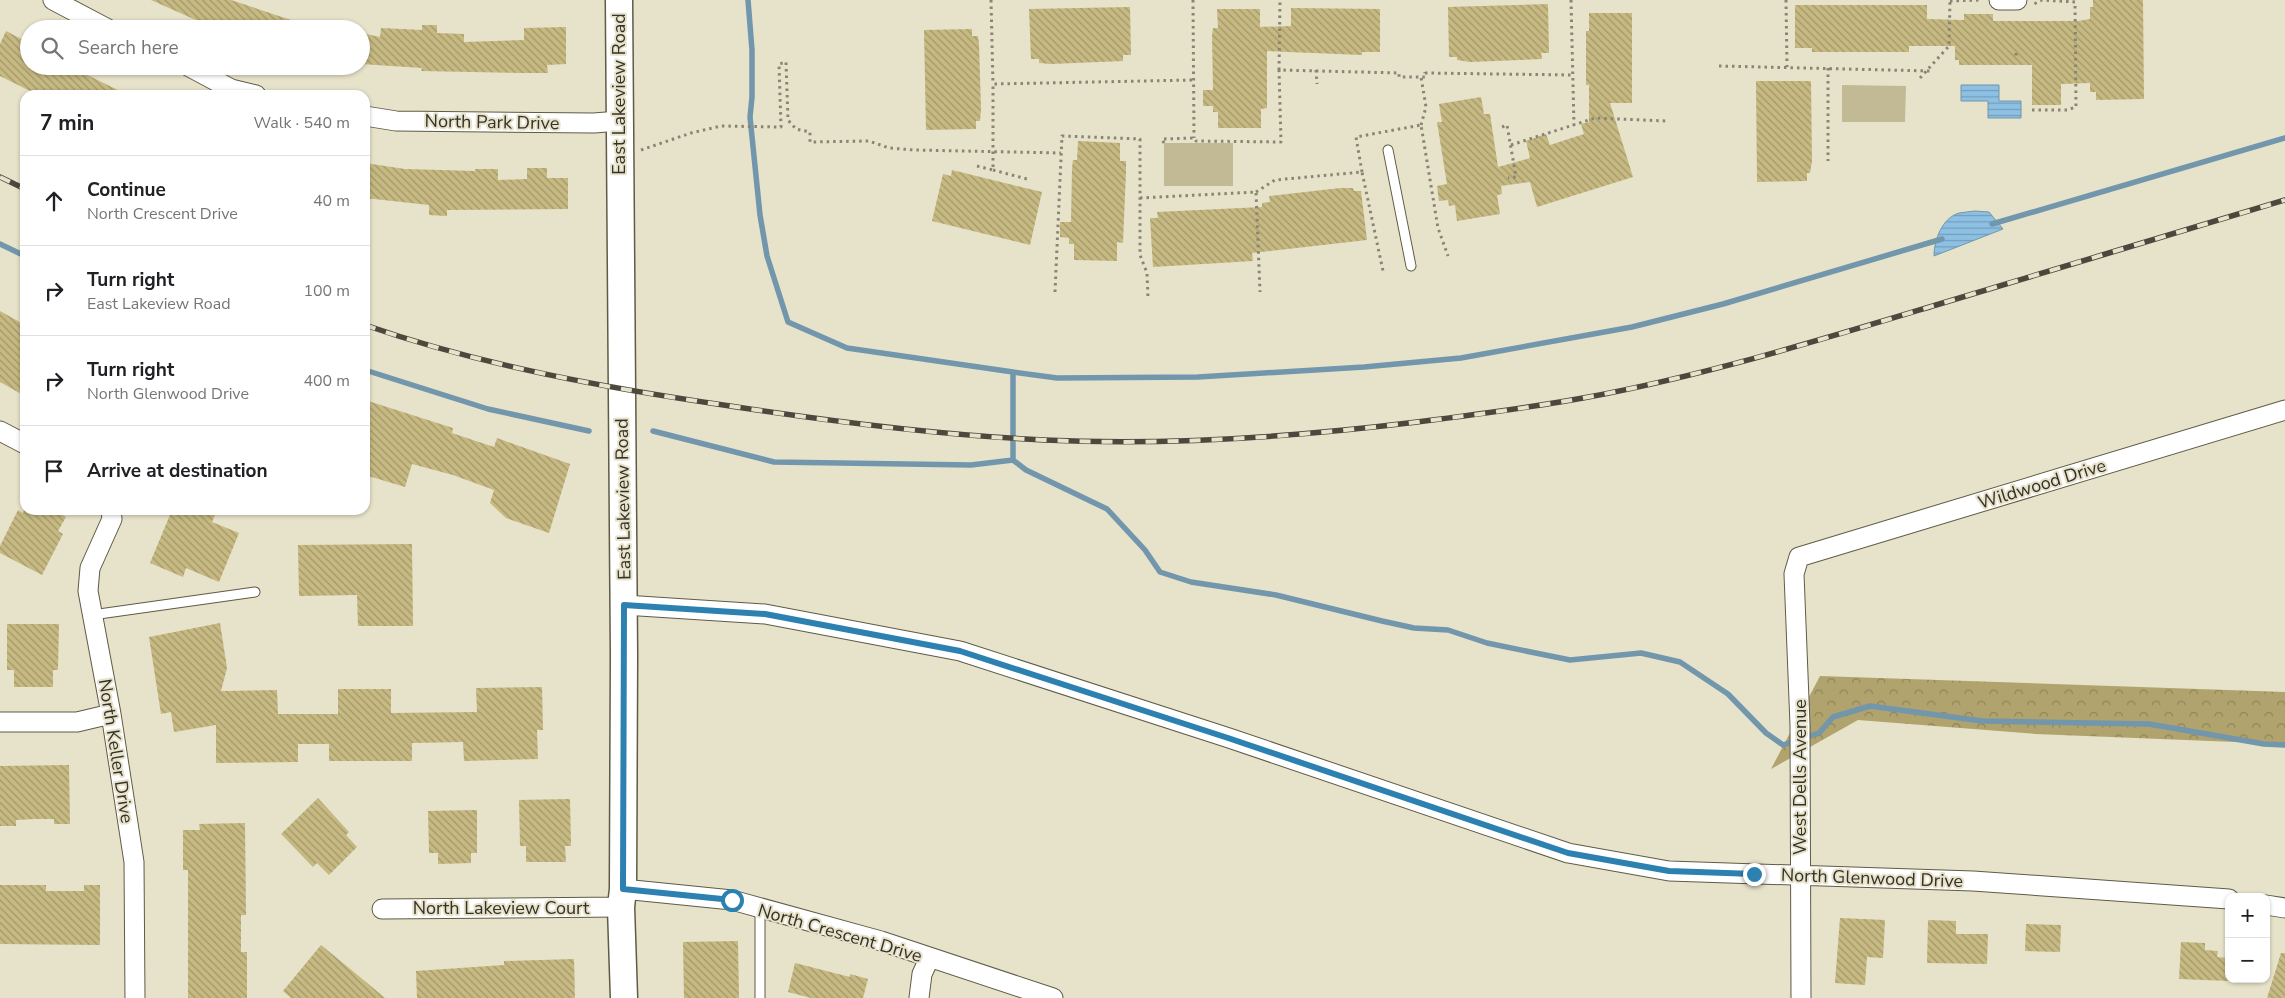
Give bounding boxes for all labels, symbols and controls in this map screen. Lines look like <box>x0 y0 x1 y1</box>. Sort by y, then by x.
street label: East Lakeview Road <box>607 13 631 175</box>
search box <box>20 20 370 75</box>
icon: search <box>38 34 66 62</box>
text: Search here <box>78 35 179 61</box>
text: 7 min <box>40 109 94 137</box>
street label: North Park Drive <box>424 109 560 135</box>
text: Walk · 540 m <box>254 112 350 134</box>
text: Continue <box>87 177 166 203</box>
icon: ahead <box>40 187 68 215</box>
text: 40 m <box>313 190 350 212</box>
text: North Crescent Drive <box>87 203 238 225</box>
text: Turn right <box>87 267 174 293</box>
icon: right <box>40 277 68 305</box>
text: 100 m <box>303 280 350 302</box>
text: East Lakeview Road <box>87 293 231 315</box>
text: Turn right <box>87 357 174 383</box>
icon: right <box>40 367 68 395</box>
text: 400 m <box>303 370 350 392</box>
text: North Glenwood Drive <box>87 383 249 405</box>
street label: East Lakeview Road <box>610 418 636 580</box>
street label: Wildwood Drive <box>1975 453 2109 515</box>
icon: arrive <box>40 457 68 485</box>
text: Arrive at destination <box>87 458 268 484</box>
street label: North Keller Drive <box>93 677 139 825</box>
street label: West Dells Avenue <box>1788 699 1812 855</box>
route end <box>1743 863 1766 886</box>
street label: North Glenwood Drive <box>1781 863 1963 893</box>
route start <box>721 889 744 912</box>
map controls <box>2225 893 2270 983</box>
button: + <box>2225 893 2270 938</box>
street label: North Lakeview Court <box>413 896 590 920</box>
street label: North Crescent Drive <box>755 898 925 968</box>
button: − <box>2225 938 2270 983</box>

